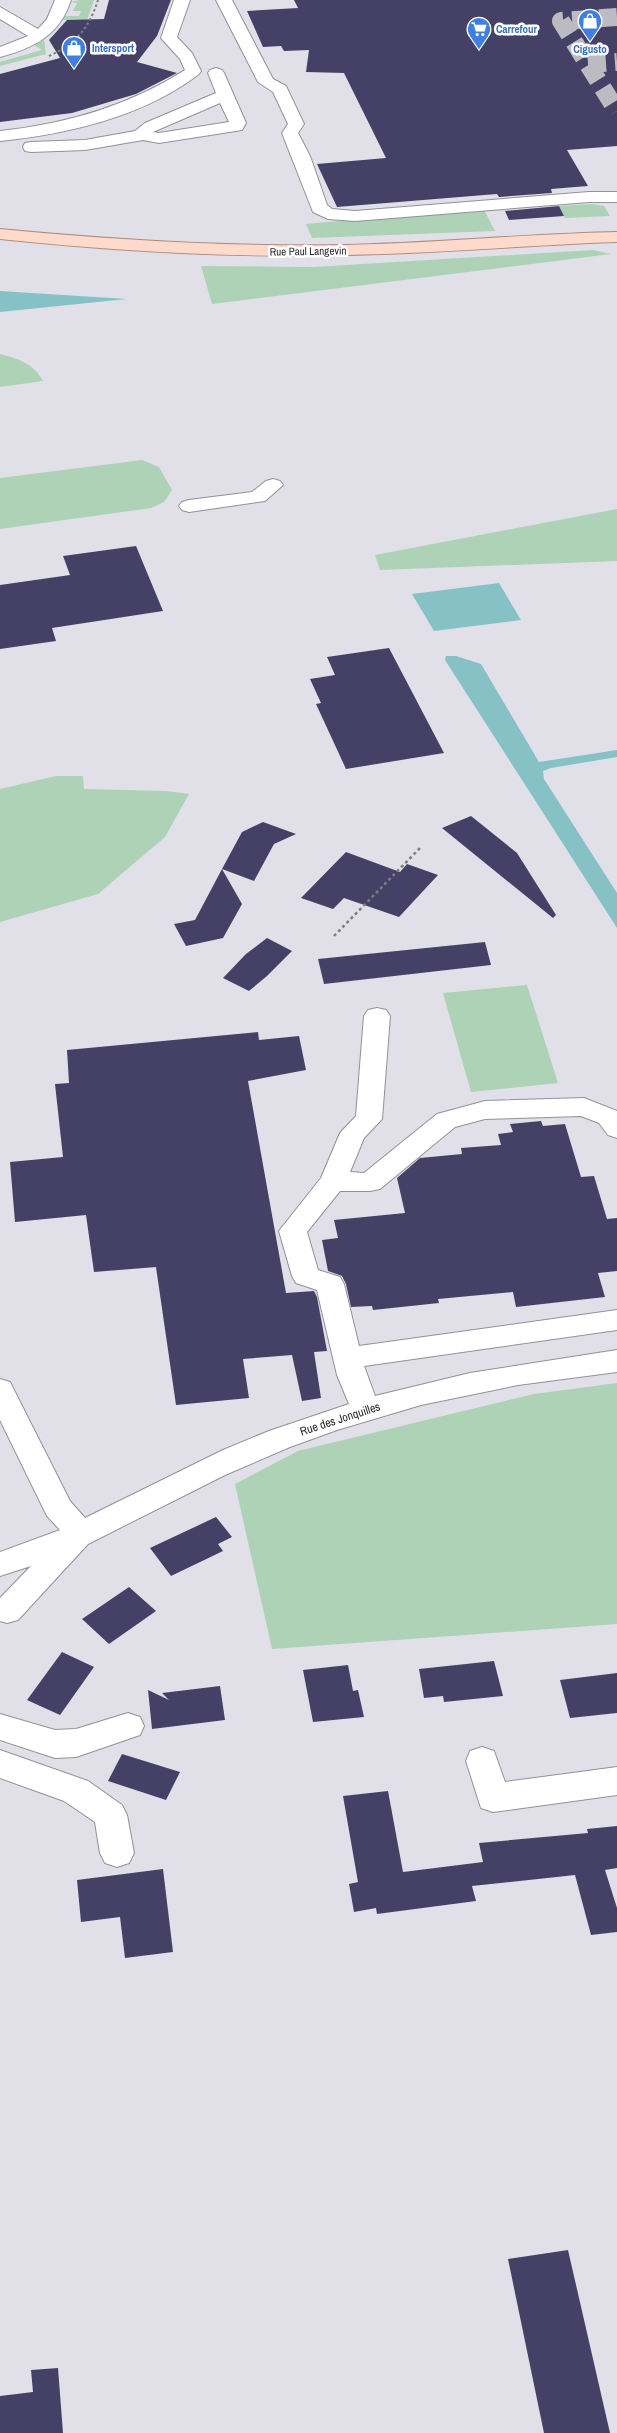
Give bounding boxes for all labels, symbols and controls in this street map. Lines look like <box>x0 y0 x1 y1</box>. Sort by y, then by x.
shop icon: Cigusto <box>577 8 603 42</box>
supermarket icon: Carrefour <box>466 16 492 50</box>
place label: Carrefour <box>496 22 538 36</box>
shop icon: Intersport <box>61 35 87 69</box>
place label: Intersport <box>92 41 134 55</box>
place label: Cigusto <box>573 42 607 56</box>
street label: Rue Paul Langevin <box>270 243 346 259</box>
street label: Rue des Jonquilles <box>298 1398 382 1440</box>

